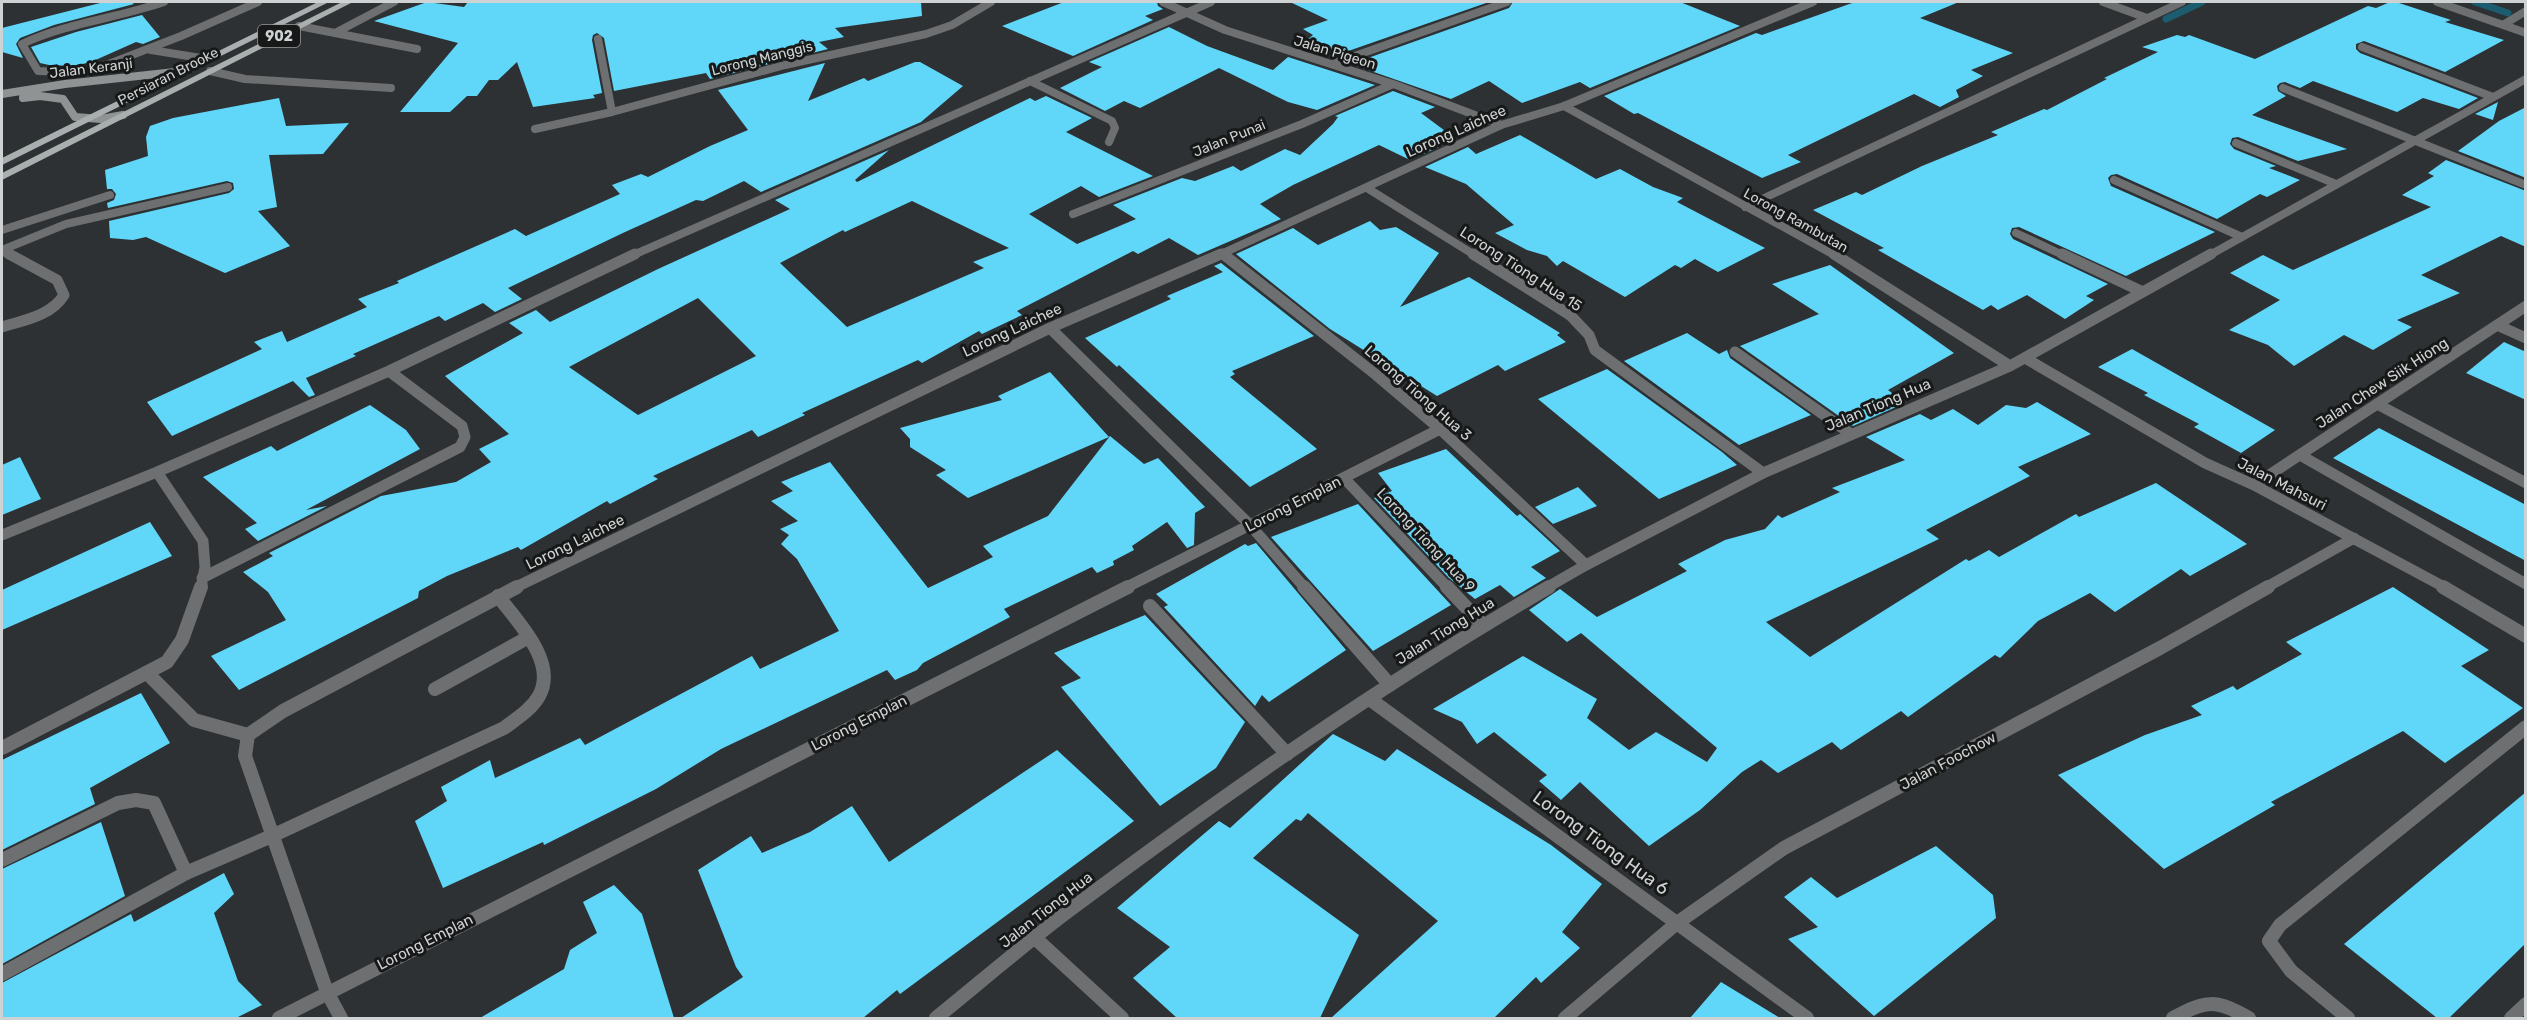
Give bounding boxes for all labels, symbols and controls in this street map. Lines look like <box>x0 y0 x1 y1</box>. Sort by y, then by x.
road number: 902 <box>258 25 300 47</box>
street label: Jalan Pigeon <box>1292 32 1378 73</box>
street label: Lorong Manggis <box>710 38 815 79</box>
street label: Persiaran Brooke <box>115 44 221 109</box>
street label: Jalan Keranji <box>48 55 134 82</box>
street label: Lorong Laichee <box>1403 101 1509 161</box>
street label: Jalan Punai <box>1190 116 1268 161</box>
street label: Lorong Rambutan <box>1740 185 1851 256</box>
street label: Lorong Tiong Hua 15 <box>1457 223 1586 315</box>
street label: Lorong Laichee <box>960 299 1064 361</box>
street label: Jalan Chew Siik Hiong <box>2313 334 2451 432</box>
street label: Lorong Tiong Hua 3 <box>1361 342 1475 444</box>
street label: Jalan Tiong Hua <box>1823 375 1933 435</box>
street label: Jalan Mahsuri <box>2234 454 2330 514</box>
street label: Lorong Emplan <box>1242 472 1344 536</box>
street label: Lorong Tiong Hua 9 <box>1373 484 1479 596</box>
street label: Lorong Laichee <box>523 510 627 574</box>
street label: Jalan Tiong Hua <box>1392 594 1498 668</box>
street label: Lorong Emplan <box>808 691 910 755</box>
street label: Jalan Foochow <box>1897 728 1999 794</box>
street label: Lorong Tiong Hua 6 <box>1529 786 1673 900</box>
street label: Jalan Tiong Hua <box>996 868 1096 952</box>
street label: Lorong Emplan <box>374 910 476 974</box>

